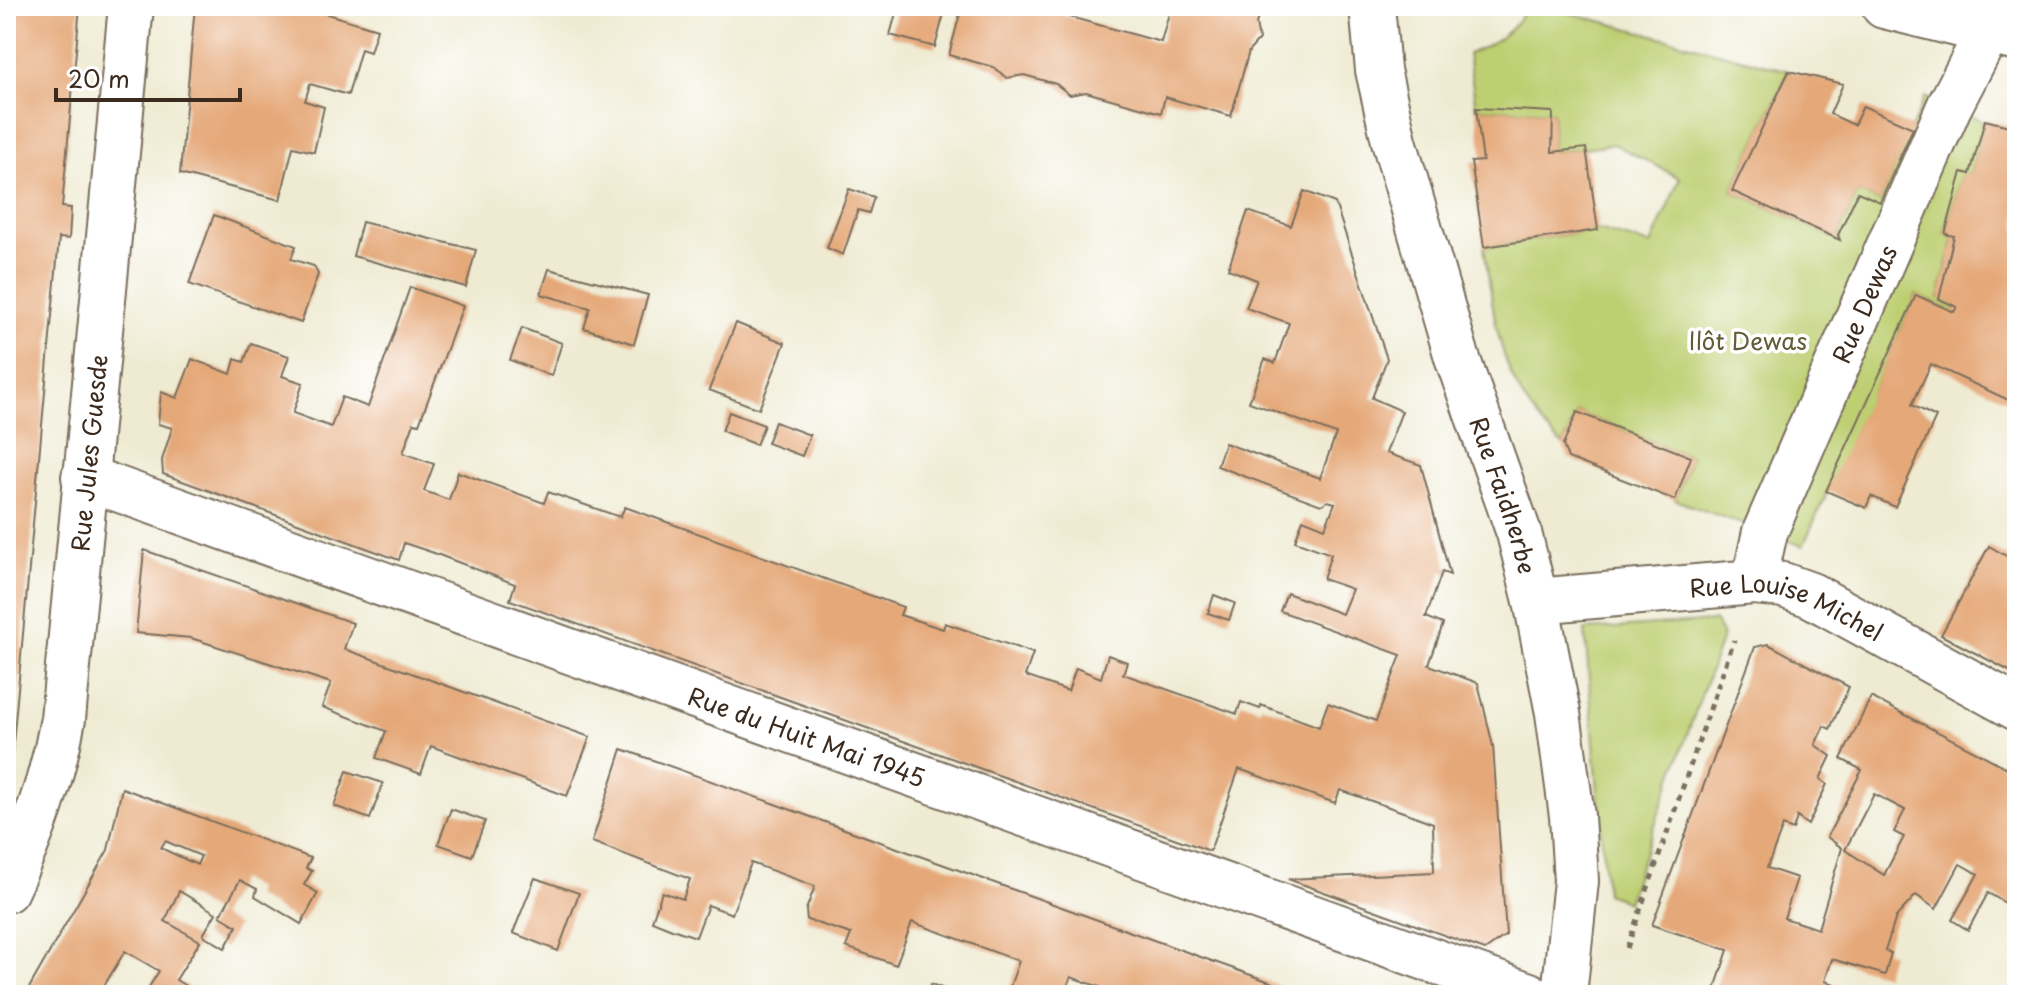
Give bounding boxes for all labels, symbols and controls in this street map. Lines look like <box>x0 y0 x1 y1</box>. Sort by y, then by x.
scale bar <box>56 52 240 102</box>
text: 20 m <box>68 60 130 96</box>
street label: Rue Dewas <box>1822 239 1905 368</box>
park label: Ilôt Dewas <box>1689 322 1807 358</box>
street label: Rue Jules Guesde <box>61 353 116 553</box>
street label: Rue Faidherbe <box>1461 412 1546 577</box>
street label: Rue Louise Michel <box>1688 564 1890 649</box>
street label: Rue du Huit Mai 1945 <box>683 677 930 795</box>

